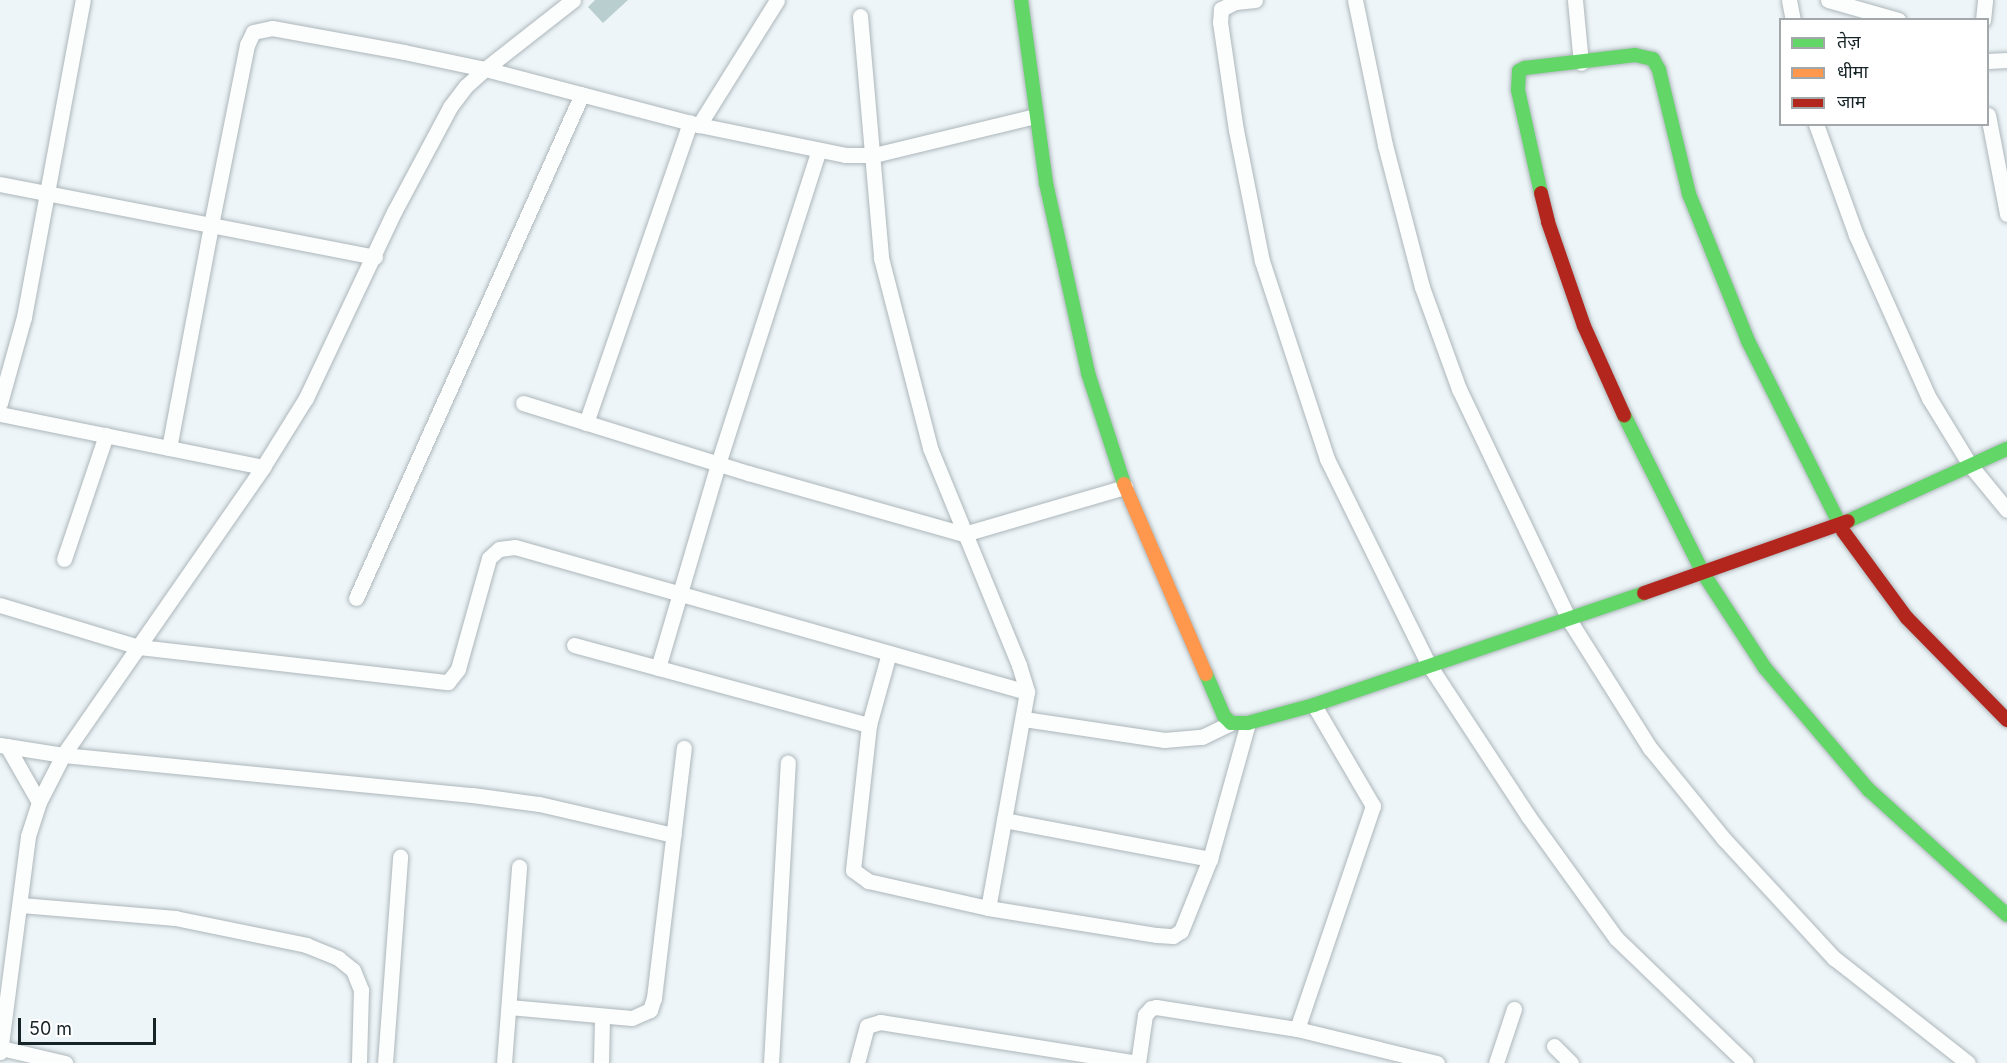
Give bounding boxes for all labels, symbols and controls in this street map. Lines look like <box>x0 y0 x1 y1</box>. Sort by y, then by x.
legend <box>1779 18 1989 126</box>
text: तेज़ <box>1837 31 1861 52</box>
text: धीमा <box>1837 61 1868 82</box>
text: जाम <box>1837 91 1866 112</box>
scale bar <box>21 1006 159 1044</box>
text: 50 m <box>29 1018 72 1039</box>

